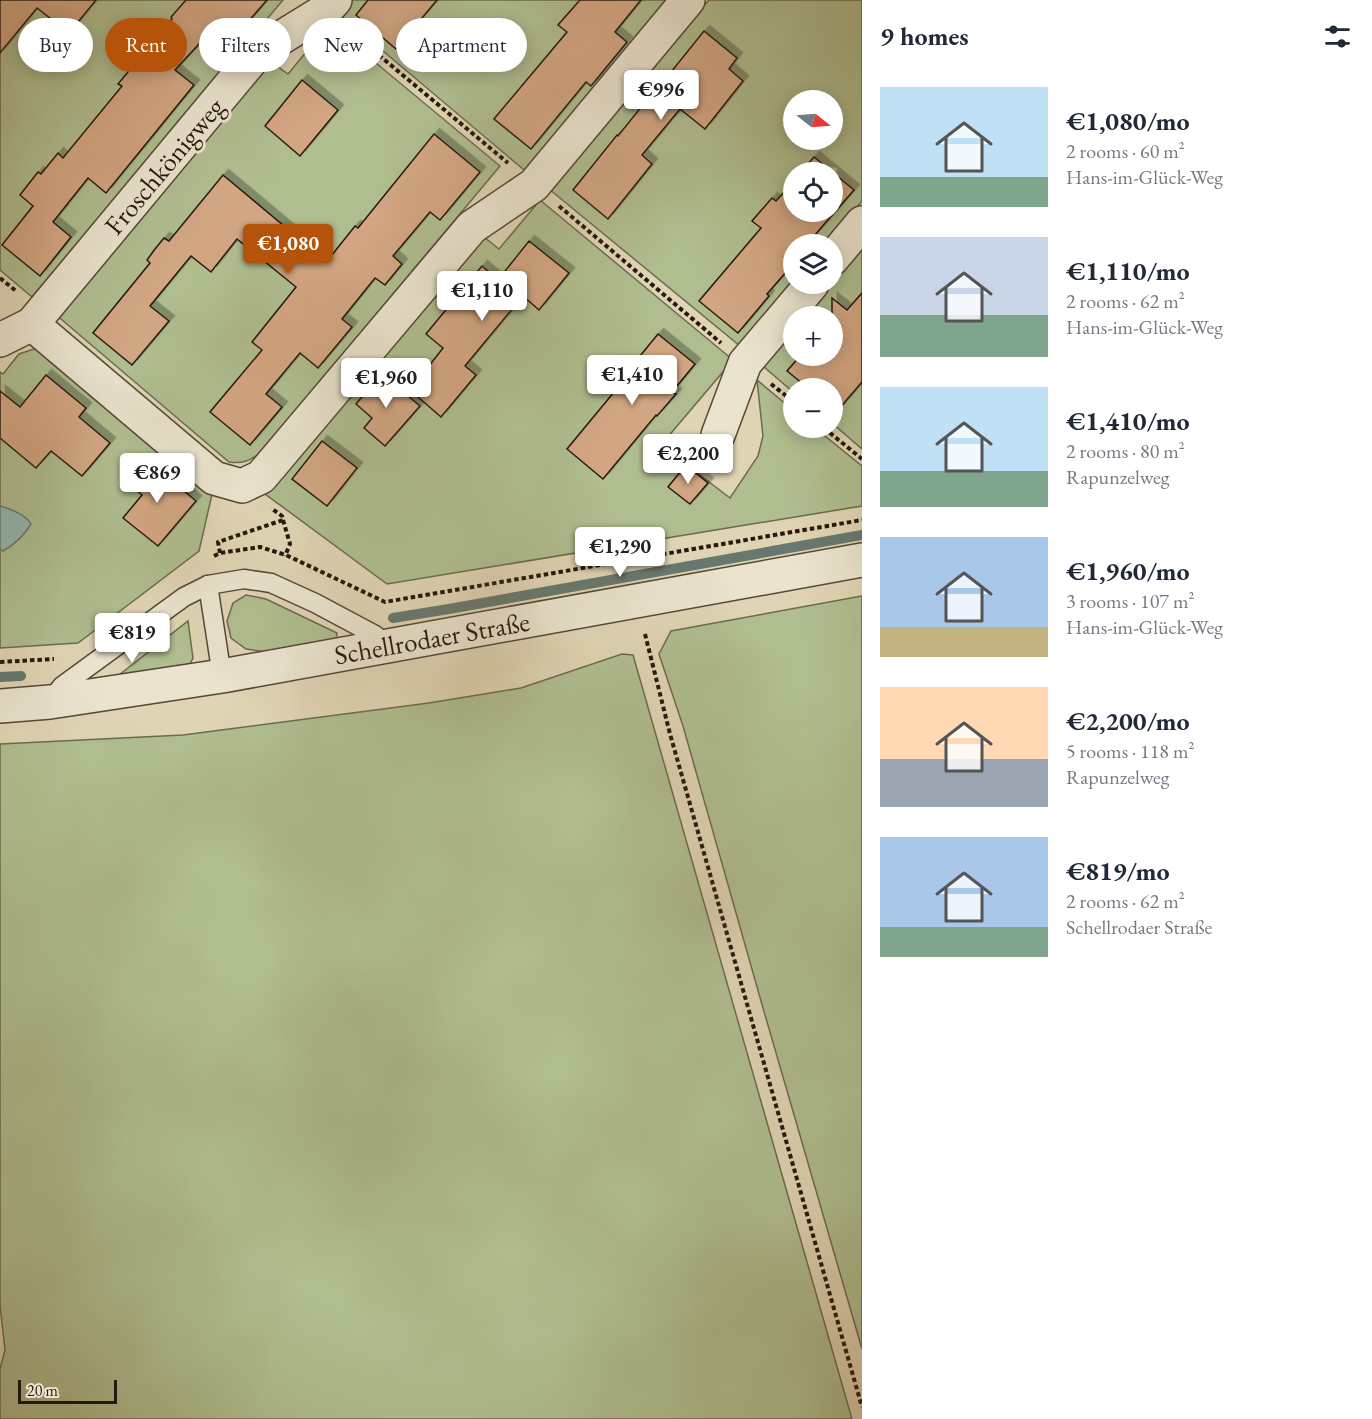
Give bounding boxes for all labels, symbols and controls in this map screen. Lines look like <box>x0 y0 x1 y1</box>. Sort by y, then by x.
chip: Buy <box>18 18 93 72</box>
chip: Rent <box>105 18 187 72</box>
chip: Filters <box>199 18 291 72</box>
chip: New <box>303 18 384 72</box>
chip: Apartment <box>396 18 527 72</box>
text: 9 homes <box>880 19 969 53</box>
icon: filters <box>1321 20 1354 53</box>
pin: €996 <box>625 70 697 121</box>
text: €996 <box>638 76 684 102</box>
street label: Froschkönigweg <box>96 90 232 242</box>
north arrow <box>783 90 843 150</box>
map controls <box>783 90 843 438</box>
text: €1,080/mo <box>1066 104 1190 138</box>
icon: home <box>928 111 1000 183</box>
text: 2 rooms · 60 m² <box>1066 138 1185 164</box>
button: locate <box>783 162 843 222</box>
text: Hans-im-Glück-Weg <box>1066 164 1223 190</box>
pin: €1,080 <box>239 224 337 275</box>
text: €1,080 <box>257 230 319 256</box>
button: layers <box>783 234 843 294</box>
text: €1,110/mo <box>1066 254 1190 288</box>
icon: home <box>928 261 1000 333</box>
pin: €1,110 <box>433 271 531 322</box>
text: €1,110 <box>451 277 513 303</box>
text: 2 rooms · 62 m² <box>1066 288 1185 314</box>
button: + <box>783 306 843 366</box>
text: Hans-im-Glück-Weg <box>1066 314 1223 340</box>
pin: €1,410 <box>583 355 681 406</box>
pin: €1,960 <box>337 358 435 409</box>
text: €1,410 <box>601 361 663 387</box>
text: €1,960 <box>355 364 417 390</box>
button: − <box>783 378 843 438</box>
text: €1,410/mo <box>1066 404 1190 438</box>
icon: home <box>928 411 1000 483</box>
pin: €2,200 <box>639 434 737 485</box>
text: 2 rooms · 80 m² <box>1066 438 1185 464</box>
text: €2,200 <box>657 440 719 466</box>
pin: €869 <box>121 453 193 504</box>
text: €869 <box>134 459 180 485</box>
text: Rapunzelweg <box>1066 464 1170 490</box>
pin: €1,290 <box>571 527 669 578</box>
text: €1,290 <box>589 533 651 559</box>
text: €1,960/mo <box>1066 554 1190 588</box>
icon: home <box>928 561 1000 633</box>
text: 3 rooms · 107 m² <box>1066 588 1194 614</box>
street label: Schellrodaer Straße <box>332 604 532 672</box>
pin: €819 <box>96 613 168 664</box>
text: Hans-im-Glück-Weg <box>1066 614 1223 640</box>
text: €819 <box>109 619 155 645</box>
text: €2,200/mo <box>1066 704 1190 738</box>
icon: home <box>928 711 1000 783</box>
text: 5 rooms · 118 m² <box>1066 738 1194 764</box>
text: Rapunzelweg <box>1066 764 1170 790</box>
text: €819/mo <box>1066 854 1169 888</box>
icon: home <box>928 861 1000 933</box>
text: 2 rooms · 62 m² <box>1066 888 1185 914</box>
text: Schellrodaer Straße <box>1066 914 1212 940</box>
scale bar <box>18 1377 117 1404</box>
text: 20 m <box>27 1380 58 1401</box>

